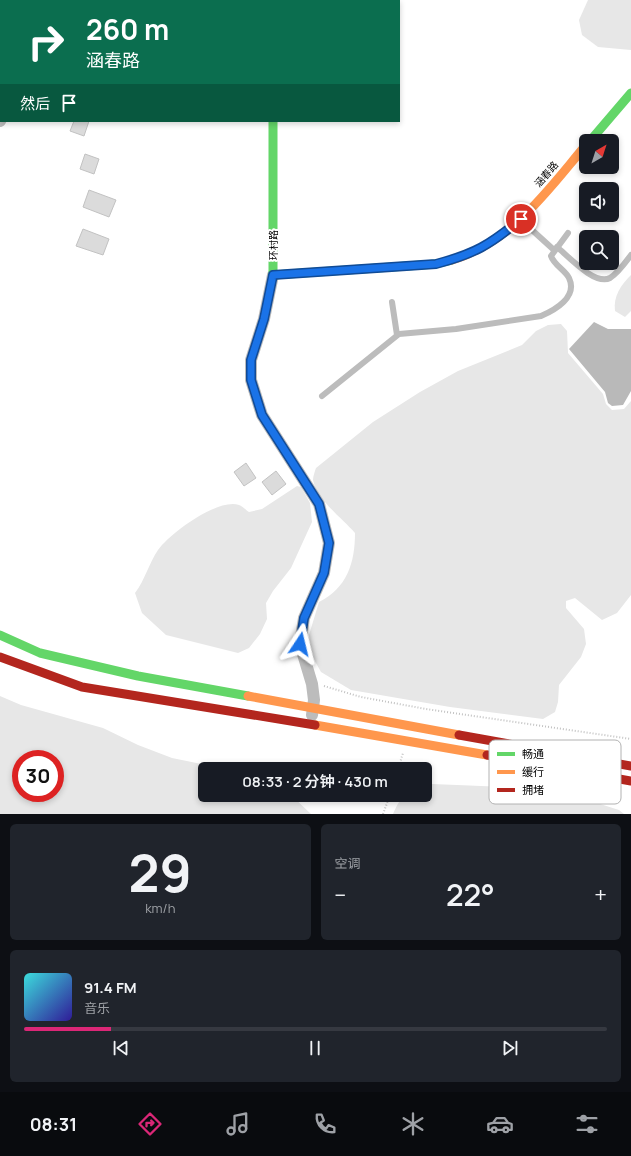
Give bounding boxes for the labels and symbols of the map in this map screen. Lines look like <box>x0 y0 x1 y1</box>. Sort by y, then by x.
north arrow <box>579 134 619 174</box>
street label: 涵春路 <box>531 158 561 190</box>
pin <box>504 202 538 236</box>
street label: 环村路 <box>266 230 280 260</box>
position arrow <box>279 623 321 665</box>
legend <box>489 740 621 804</box>
text: 畅通 <box>522 746 544 761</box>
speed limit sign: 30 <box>12 750 64 802</box>
text: 缓行 <box>522 764 544 779</box>
text: 拥堵 <box>522 782 544 797</box>

